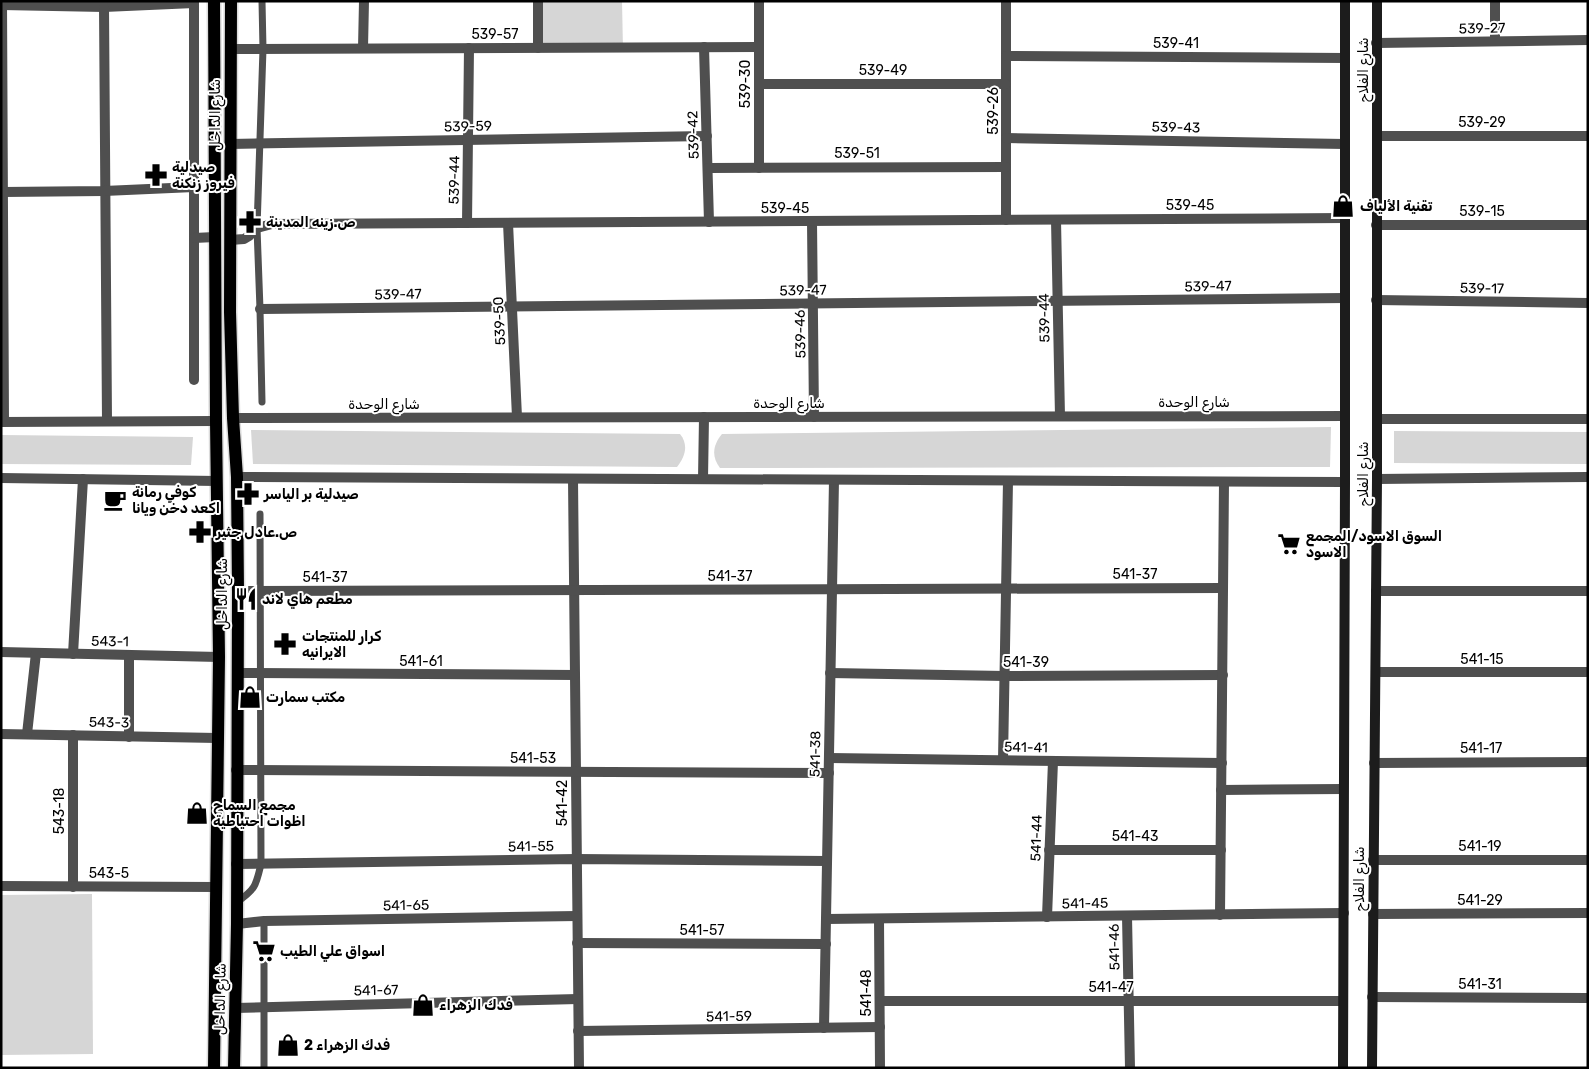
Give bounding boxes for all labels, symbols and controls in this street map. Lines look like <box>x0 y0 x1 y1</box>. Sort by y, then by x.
street label: 539-27 <box>1459 20 1505 37</box>
street label: 539-57 <box>472 26 518 43</box>
street label: 539-41 <box>1153 35 1199 52</box>
street label: شارع الفلاح <box>1355 37 1374 103</box>
street label: 539-30 <box>737 60 754 108</box>
street label: 539-49 <box>859 62 907 79</box>
street label: شارع الداخل <box>207 79 226 151</box>
street label: 539-26 <box>985 87 1002 135</box>
street label: 539-42 <box>684 110 703 160</box>
street label: 539-29 <box>1458 114 1506 131</box>
street label: 539-59 <box>444 118 492 135</box>
street label: 539-43 <box>1151 119 1200 136</box>
street label: 539-51 <box>834 145 880 162</box>
street label: 539-44 <box>446 155 463 205</box>
place label: صيدلية فيروز زنكنة <box>172 159 235 192</box>
pharmacy icon: صيدلية فيروز زنكنة <box>143 162 169 188</box>
shop icon: تقنية الألياف <box>1330 193 1356 219</box>
street label: 539-45 <box>1166 197 1214 214</box>
place label: تقنية الألياف <box>1360 198 1432 215</box>
street label: 539-45 <box>761 200 809 217</box>
street label: 539-15 <box>1459 203 1505 220</box>
pharmacy icon: ص.زينه المدينة <box>237 209 263 235</box>
place label: ص.زينه المدينة <box>266 214 356 231</box>
street label: 539-47 <box>1184 278 1232 295</box>
street label: 539-17 <box>1460 280 1504 297</box>
street label: 539-47 <box>779 282 827 299</box>
street label: 539-47 <box>374 286 422 303</box>
street label: 539-44 <box>1036 293 1053 343</box>
street label: 539-50 <box>490 296 509 346</box>
street label: 539-46 <box>792 309 809 359</box>
street label: شارع الوحدة <box>1158 394 1230 413</box>
street label: شارع الوحدة <box>753 395 825 414</box>
street label: شارع الوحدة <box>348 396 420 415</box>
street label: شارع الفلاح <box>1355 441 1374 507</box>
pharmacy icon: صيدلية بر الياسر <box>235 481 261 507</box>
place label: كوفي رمانة اكعد دخن ويانا <box>132 484 220 517</box>
place label: صيدلية بر الياسر <box>263 486 359 503</box>
cafe icon: كوفي رمانة اكعد دخن ويانا <box>102 487 128 513</box>
pharmacy icon: ص.عادل جثير <box>187 519 213 545</box>
place label: ص.عادل جثير <box>215 524 297 541</box>
place label: السوق الاسود/المجمع الاسود <box>1306 528 1442 561</box>
supermarket icon: السوق الاسود/المجمع الاسود <box>1276 531 1302 557</box>
street label: شارع الداخل <box>214 558 233 630</box>
street label: 541-37 <box>1113 566 1157 583</box>
street label: 541-37 <box>708 568 752 585</box>
street label: 541-37 <box>303 569 347 586</box>
restaurant icon: مطعم هاي لاند <box>233 586 259 612</box>
place label: مطعم هاي لاند <box>262 591 353 609</box>
place label: كرار للمنتجات الايرانيه <box>302 628 381 661</box>
pharmacy icon: كرار للمنتجات الايرانيه <box>272 631 298 657</box>
street label: 543-1 <box>91 633 129 650</box>
street label: 541-15 <box>1460 651 1504 668</box>
street label: 541-61 <box>399 653 443 670</box>
street label: 541-39 <box>1003 654 1049 671</box>
shop icon: مكتب سمارت <box>237 684 263 710</box>
place label: مكتب سمارت <box>266 689 345 706</box>
street label: 543-3 <box>89 714 129 731</box>
street label: 541-38 <box>807 731 824 777</box>
street label: 541-41 <box>1004 739 1048 756</box>
street label: 541-17 <box>1460 740 1502 757</box>
street label: 541-53 <box>510 750 556 767</box>
street label: 541-42 <box>554 780 571 826</box>
street label: 543-18 <box>51 788 68 834</box>
place label: مجمع السماح اظوات احتياطية <box>213 797 306 830</box>
shop icon: مجمع السماح اظوات احتياطية <box>184 800 210 826</box>
street label: 541-44 <box>1027 814 1046 862</box>
street label: 541-43 <box>1112 828 1158 845</box>
street label: 541-55 <box>508 838 554 855</box>
street label: 541-19 <box>1458 838 1502 855</box>
street label: شارع الفلاح <box>1351 846 1370 912</box>
street label: 543-5 <box>89 865 129 882</box>
street label: 541-29 <box>1457 892 1503 909</box>
street label: 541-45 <box>1062 895 1108 912</box>
street label: 541-65 <box>383 897 429 914</box>
street label: 541-57 <box>680 922 724 939</box>
street label: 541-46 <box>1106 924 1123 970</box>
supermarket icon: اسواق علي الطيب <box>251 938 277 964</box>
place label: اسواق علي الطيب <box>280 943 385 962</box>
street label: شارع الداخل <box>211 963 232 1035</box>
street label: 541-48 <box>858 969 875 1017</box>
street label: 541-31 <box>1458 976 1502 993</box>
street label: 541-47 <box>1088 979 1134 996</box>
street label: 541-67 <box>354 982 398 999</box>
shop icon: فدك الزهراء <box>410 992 436 1018</box>
place label: فدك الزهراء <box>439 997 513 1014</box>
street label: 541-59 <box>706 1008 752 1025</box>
shop icon: فدك الزهراء 2 <box>275 1032 301 1058</box>
place label: فدك الزهراء 2 <box>304 1037 390 1054</box>

